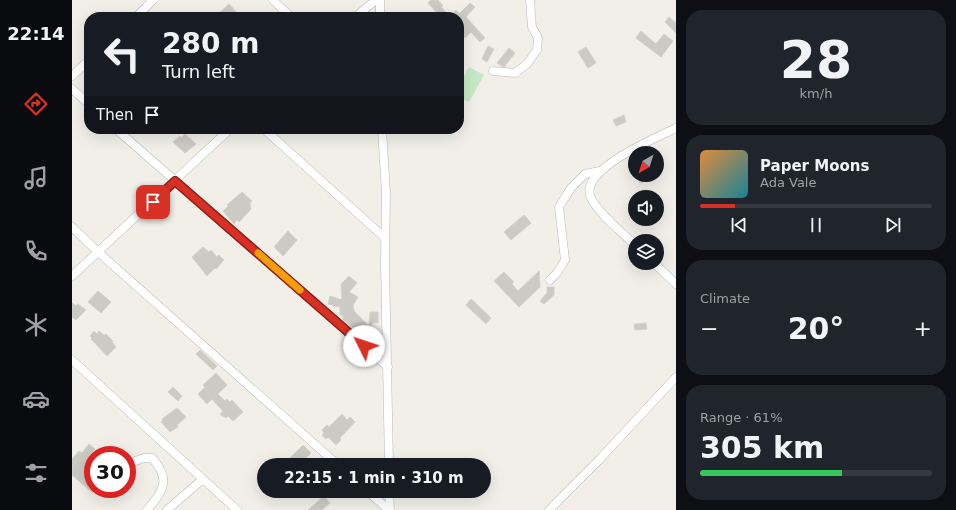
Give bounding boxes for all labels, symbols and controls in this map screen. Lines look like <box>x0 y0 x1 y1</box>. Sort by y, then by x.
text: 22:14 <box>7 23 65 44</box>
text: 280 m <box>162 27 259 60</box>
icon: left <box>96 28 148 80</box>
text: 28 <box>780 30 852 90</box>
text: Turn left <box>162 61 235 82</box>
text: km/h <box>800 86 832 101</box>
icon: directions <box>22 90 50 118</box>
icon: arrive <box>141 104 163 126</box>
text: Then <box>96 106 133 124</box>
north arrow <box>628 146 664 182</box>
map controls <box>628 146 664 270</box>
text: Paper Moons <box>760 157 869 175</box>
icon: music <box>22 164 50 192</box>
text: Ada Vale <box>760 175 816 190</box>
pin <box>136 185 170 219</box>
button: sound <box>628 190 664 226</box>
icon: arrive <box>142 191 164 213</box>
icon: previous <box>728 214 750 236</box>
icon: pause <box>805 214 827 236</box>
icon: next <box>882 214 904 236</box>
button: layers <box>628 234 664 270</box>
icon: phone <box>22 237 50 265</box>
text: Climate <box>700 291 750 306</box>
icon: climate <box>22 311 50 339</box>
text: 20° <box>788 311 844 346</box>
text: − <box>700 316 718 341</box>
text: + <box>914 316 932 341</box>
position arrow <box>343 325 385 367</box>
icon: car <box>22 385 50 413</box>
text: Range · 61% <box>700 410 783 425</box>
text: 305 km <box>700 430 824 465</box>
speed limit sign: 30 <box>84 446 136 498</box>
icon: filters <box>22 459 50 487</box>
text: 22:15 · 1 min · 310 m <box>284 469 464 487</box>

